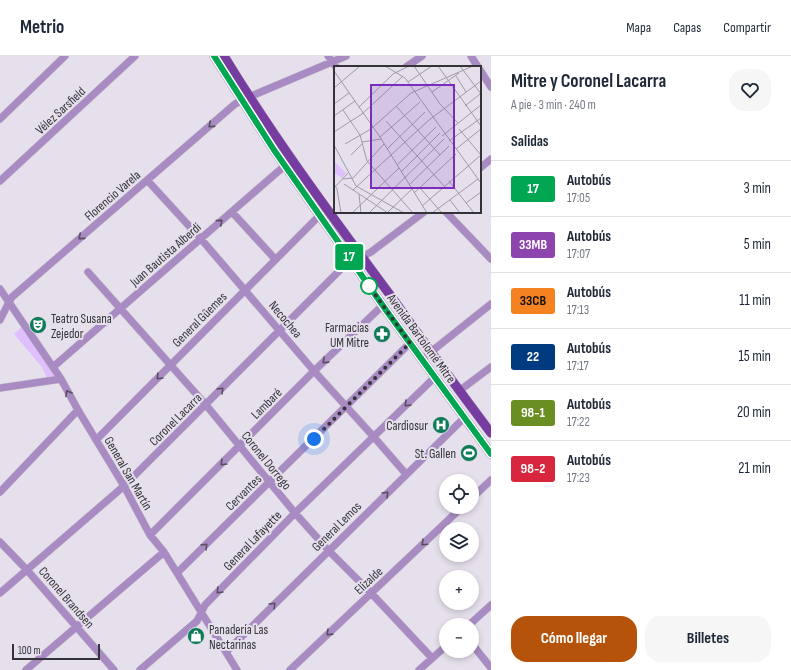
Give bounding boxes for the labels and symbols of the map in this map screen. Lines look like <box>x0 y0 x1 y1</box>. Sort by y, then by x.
inset map <box>334 66 481 213</box>
street label: Vélez Sarsfield <box>32 84 89 138</box>
one-way arrow <box>209 120 216 127</box>
street label: Florencio Varela <box>81 167 144 224</box>
street label: Juan Bautista Alberdi <box>126 219 205 291</box>
one-way arrow <box>215 220 223 227</box>
one-way arrow <box>78 233 86 240</box>
line badge: 17 <box>331 244 367 270</box>
unlabelled marker <box>360 277 378 295</box>
street label: General Güemes <box>169 289 231 350</box>
street label: Avenida Bartolomé Mitre <box>383 290 459 386</box>
street label: Necochea <box>265 298 305 341</box>
place label: Teatro Susana Zejedor <box>51 311 112 342</box>
theatre icon: Teatro Susana Zejedor <box>28 315 48 335</box>
place label: Farmacias UM Mitre <box>325 320 369 351</box>
pharmacy icon: Farmacias UM Mitre <box>372 324 392 344</box>
one-way arrow <box>322 356 330 364</box>
one-way arrow <box>156 372 163 380</box>
street label: Lambaré <box>248 385 286 423</box>
one-way arrow <box>216 387 224 395</box>
one-way arrow <box>65 390 73 397</box>
street label: Coronel Lacarra <box>146 390 205 449</box>
one-way arrow <box>404 399 412 407</box>
hospital icon: Cardiosur <box>431 415 451 435</box>
place label: Cardiosur <box>386 418 428 434</box>
street label: Coronel Dorrego <box>238 428 295 493</box>
your location <box>304 429 324 449</box>
street label: General San Martín <box>101 434 156 513</box>
sports icon: St. Gallen <box>459 443 479 463</box>
place label: St. Gallen <box>415 446 456 462</box>
one-way arrow <box>220 458 228 466</box>
street label: Cervantes <box>222 471 265 514</box>
one-way arrow <box>381 491 388 499</box>
street label: General Lemos <box>308 498 365 555</box>
street label: General Lafayette <box>220 507 285 574</box>
one-way arrow <box>421 539 429 546</box>
one-way arrow <box>200 543 208 551</box>
street label: Coronel Brandsen <box>35 564 97 632</box>
street label: Elizalde <box>351 564 386 598</box>
one-way arrow <box>216 586 223 594</box>
one-way arrow <box>268 602 276 610</box>
place label: Panadería Las Nectarinas <box>209 622 269 653</box>
shop icon: Panadería Las Nectarinas <box>186 626 206 646</box>
one-way arrow <box>326 628 334 636</box>
scale bar <box>12 642 100 661</box>

